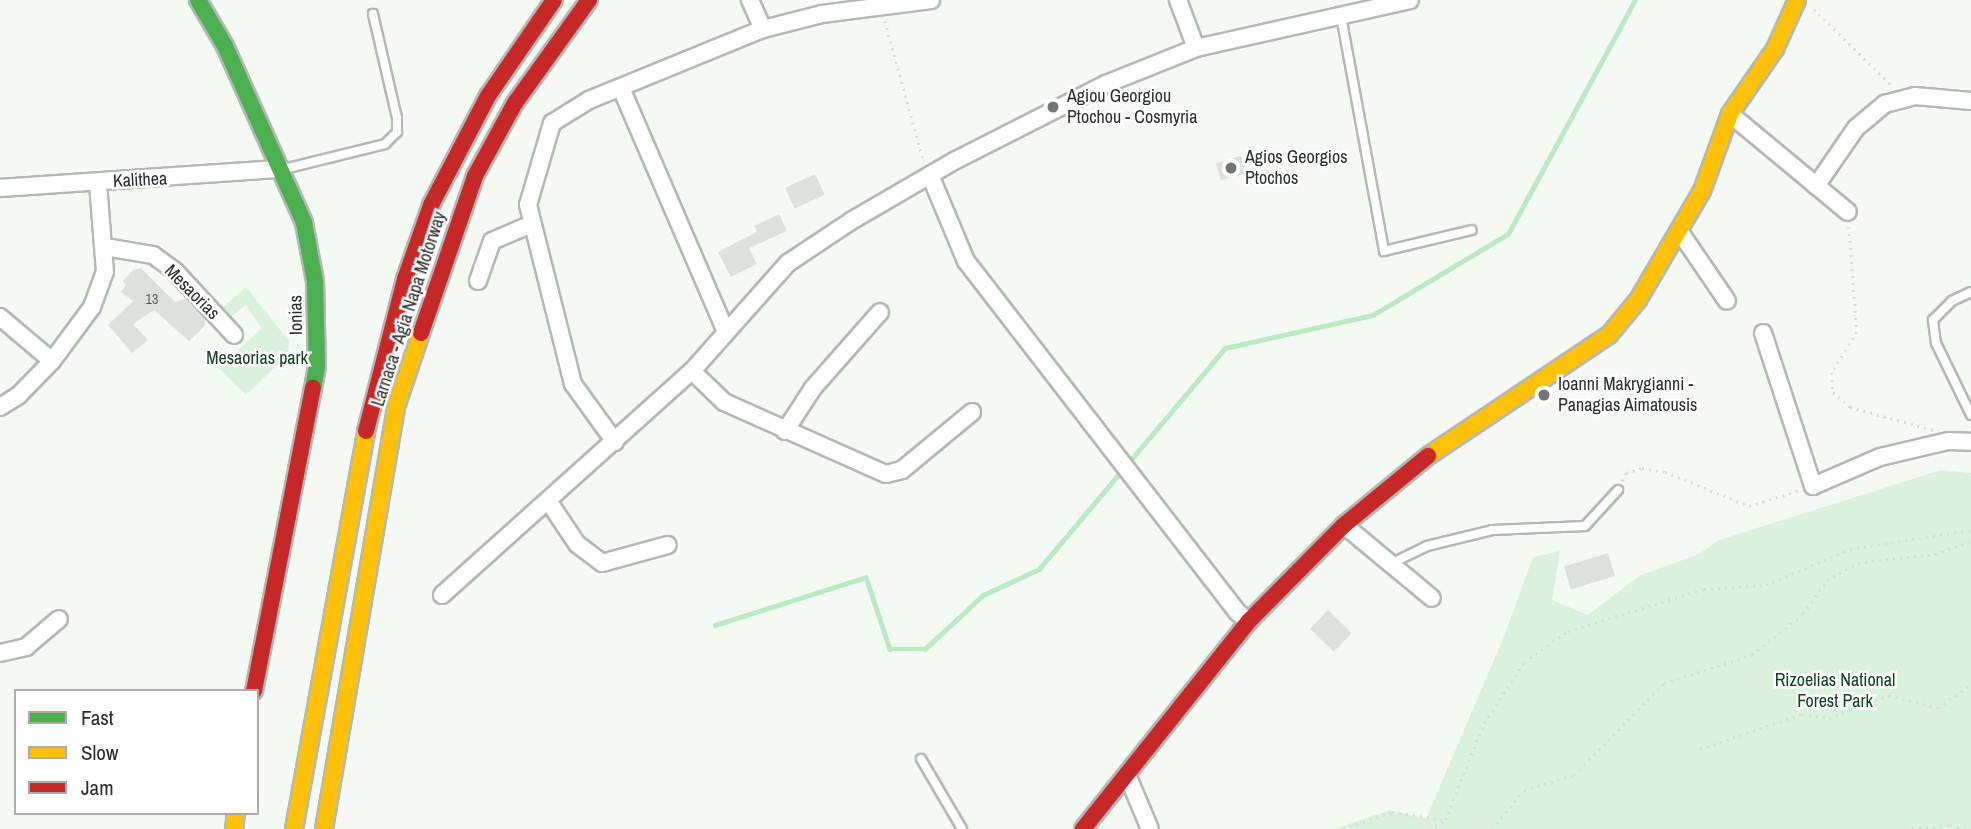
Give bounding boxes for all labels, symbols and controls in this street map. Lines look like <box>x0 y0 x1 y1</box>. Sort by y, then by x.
place label: Agiou Georgiou Ptochou - Cosmyria <box>1067 86 1197 128</box>
marker: Agiou Georgiou Ptochou - Cosmyria <box>1045 99 1061 115</box>
place label: Agios Georgios Ptochos <box>1245 147 1348 190</box>
marker: Agios Georgios Ptochos <box>1223 160 1239 176</box>
street label: Kalithea <box>112 168 168 192</box>
street label: Larnaca - Agia Napa Motorway <box>367 209 451 409</box>
street label: Mesaorias <box>160 260 224 324</box>
house number: 13 <box>146 291 158 307</box>
street label: Ionias <box>285 295 307 335</box>
park label: Mesaorias park <box>206 347 308 369</box>
place label: Ioanni Makrygianni - Panagias Aimatousis <box>1558 374 1698 416</box>
marker: Ioanni Makrygianni - Panagias Aimatousis <box>1536 387 1552 403</box>
park label: Rizoelias National Forest Park <box>1775 670 1895 712</box>
legend <box>14 689 259 815</box>
text: Fast <box>81 703 114 732</box>
text: Slow <box>81 738 118 767</box>
text: Jam <box>81 773 114 802</box>

